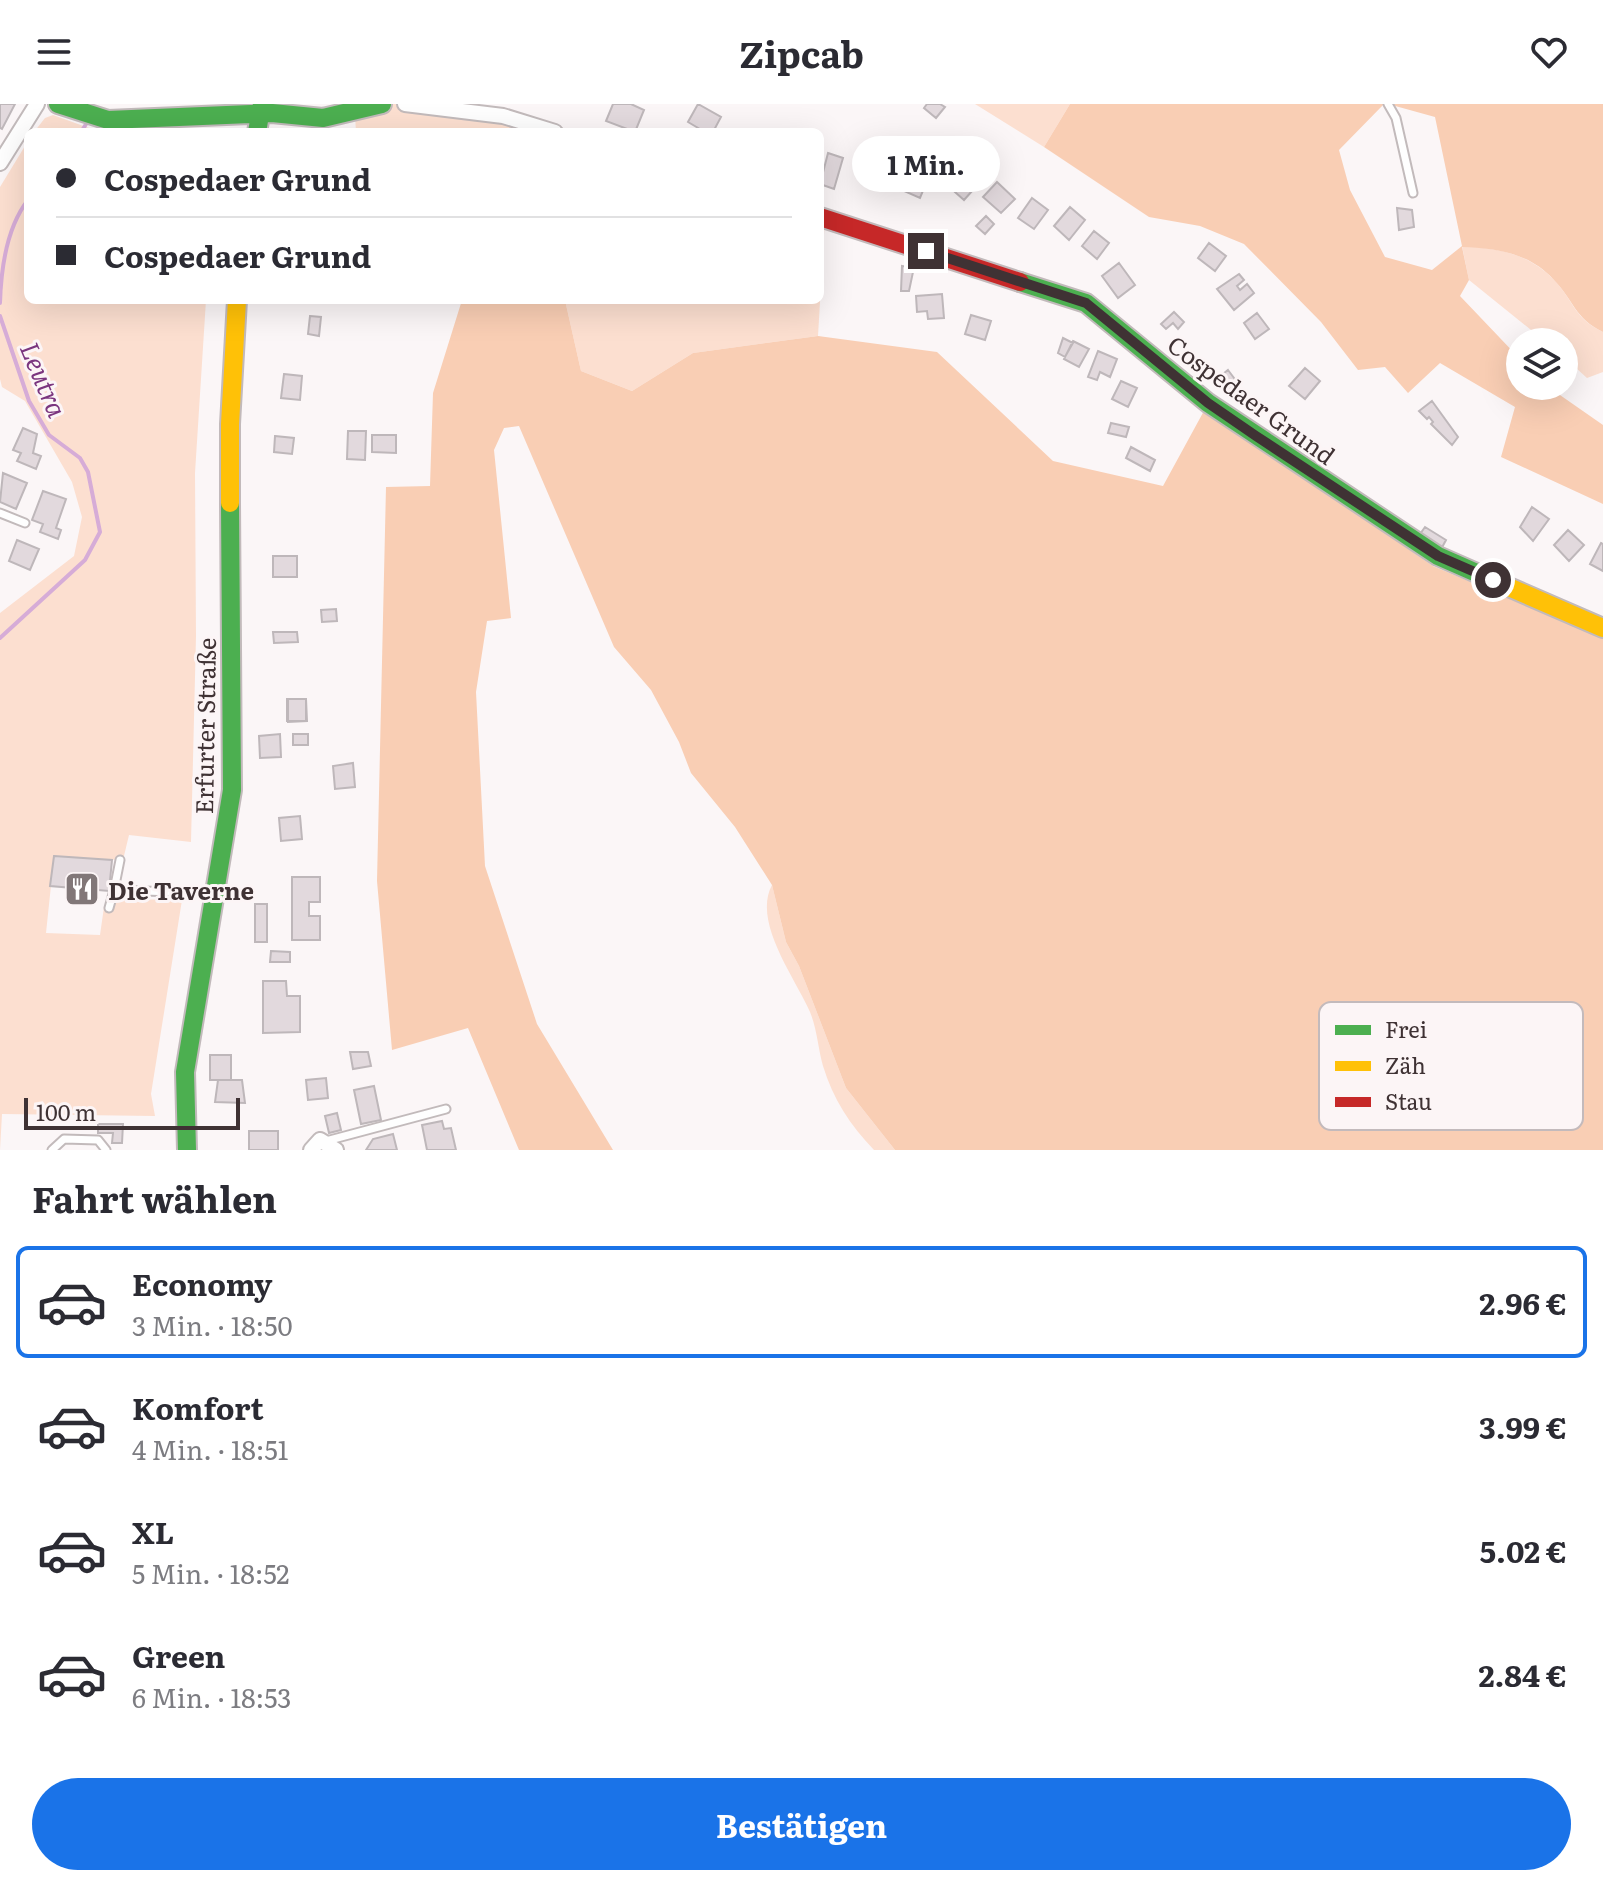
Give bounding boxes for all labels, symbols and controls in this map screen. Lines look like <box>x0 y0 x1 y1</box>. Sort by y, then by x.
text: Zipcab <box>739 26 864 79</box>
icon: menu <box>32 30 76 74</box>
icon: heart <box>1527 30 1571 74</box>
callout: 1 Min. <box>852 135 1000 191</box>
text: 1 Min. <box>887 144 965 183</box>
text: Cospedaer Grund <box>104 156 371 200</box>
text: Cospedaer Grund <box>104 233 371 277</box>
route end <box>908 233 944 269</box>
street label: Cospedaer Grund <box>1161 326 1343 472</box>
map controls <box>1506 328 1578 400</box>
button: layers <box>1506 328 1578 400</box>
water label: Leutra <box>12 335 78 423</box>
route start <box>1475 562 1511 598</box>
street label: Erfurter Straße <box>185 637 223 815</box>
restaurant icon: Die Taverne <box>63 870 101 908</box>
place label: Die Taverne <box>108 872 254 907</box>
legend <box>1319 1002 1583 1130</box>
text: Frei <box>1385 1012 1427 1045</box>
text: Zäh <box>1385 1048 1426 1081</box>
text: Stau <box>1385 1084 1432 1117</box>
scale bar <box>24 1094 240 1130</box>
text: 100 m <box>36 1095 96 1128</box>
text: Fahrt wählen <box>32 1171 277 1224</box>
text: Economy <box>132 1261 272 1305</box>
icon: car <box>36 1266 108 1338</box>
text: 2.96 € <box>1479 1280 1567 1324</box>
text: 3 Min. · 18:50 <box>132 1305 293 1344</box>
text: Komfort <box>132 1385 264 1429</box>
icon: car <box>36 1390 108 1462</box>
text: 3.99 € <box>1479 1404 1567 1448</box>
text: 4 Min. · 18:51 <box>132 1429 288 1468</box>
text: XL <box>132 1509 174 1553</box>
icon: car <box>36 1514 108 1586</box>
text: 5.02 € <box>1480 1528 1567 1572</box>
text: 5 Min. · 18:52 <box>132 1553 290 1592</box>
text: Green <box>132 1633 225 1677</box>
icon: car <box>36 1638 108 1710</box>
text: 2.84 € <box>1478 1652 1567 1696</box>
text: 6 Min. · 18:53 <box>132 1677 291 1716</box>
button: Bestätigen <box>32 1778 1571 1870</box>

